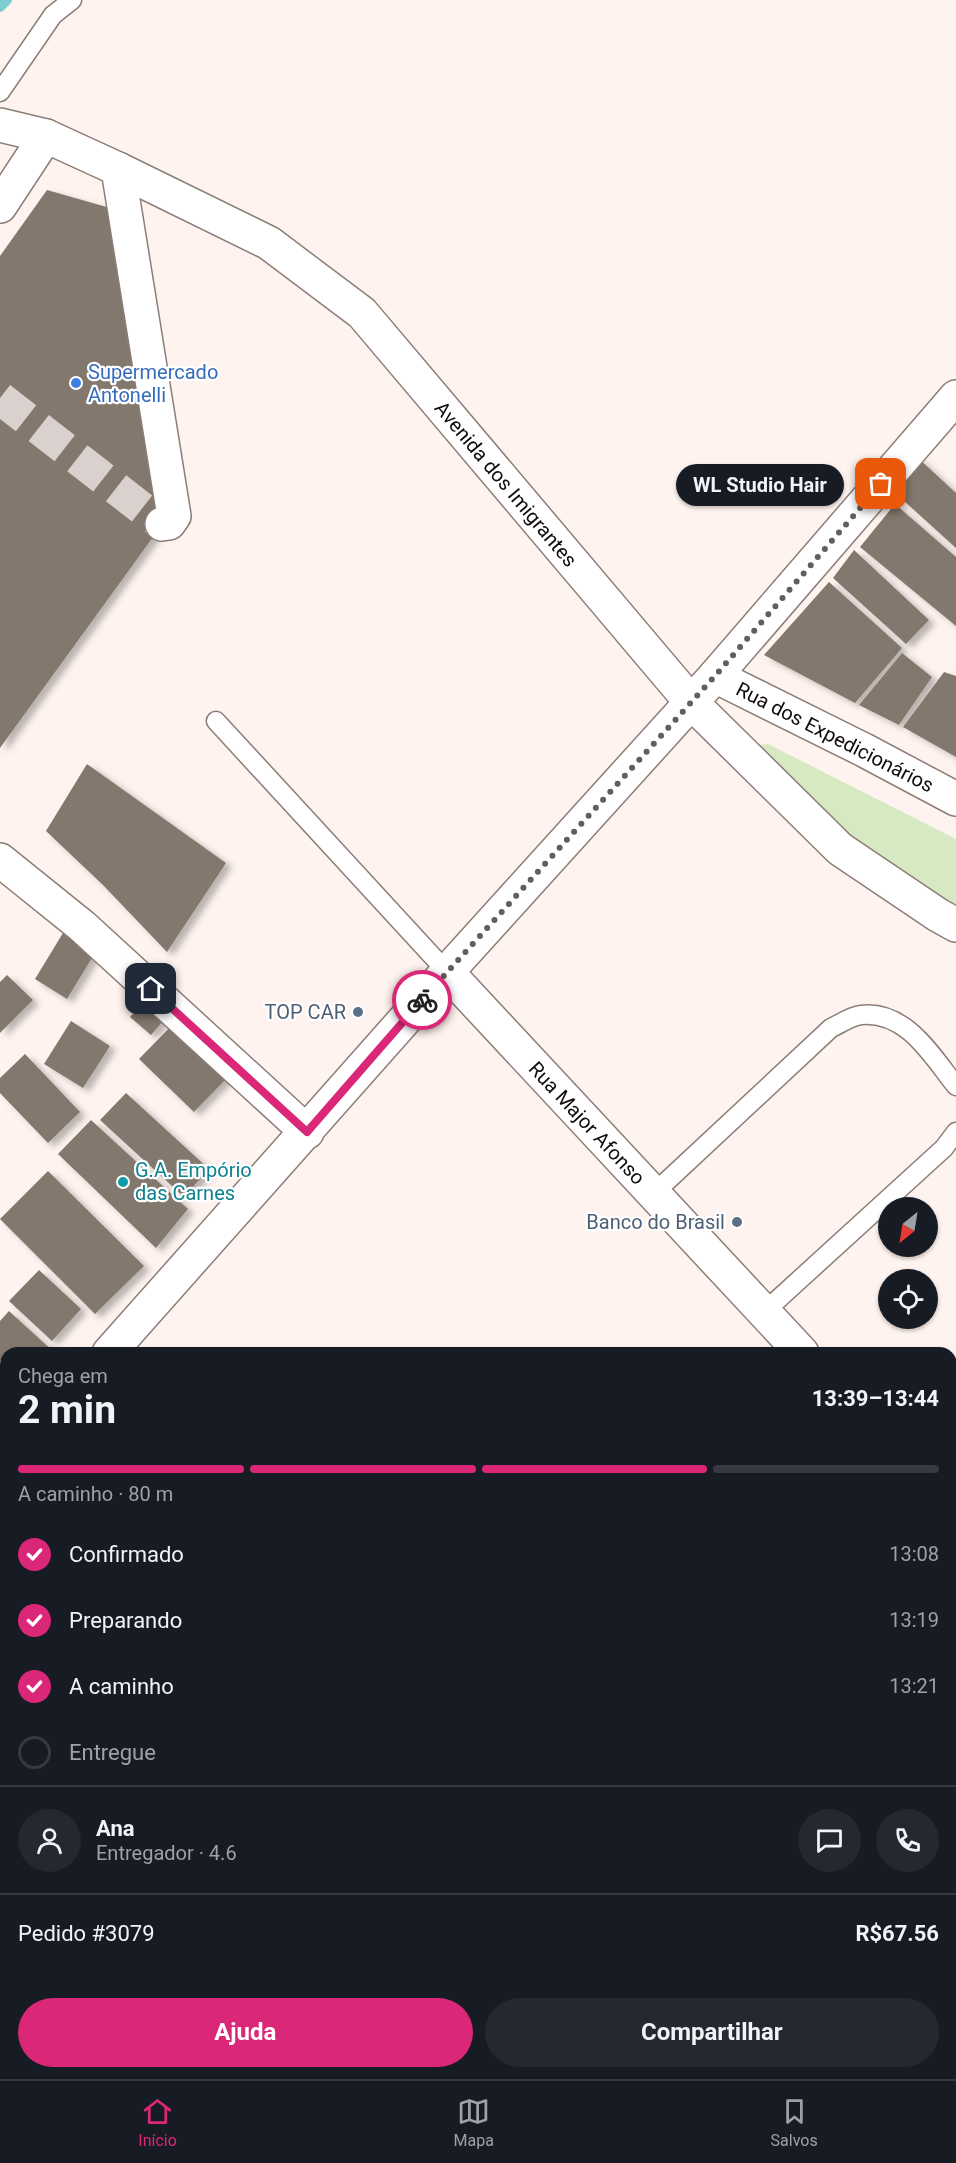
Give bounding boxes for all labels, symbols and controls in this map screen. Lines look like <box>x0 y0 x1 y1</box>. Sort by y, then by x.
place label: Supermercado Antonelli <box>88 360 218 407</box>
marker: Supermercado Antonelli <box>69 376 83 390</box>
street label: Avenida dos Imigrantes <box>430 396 582 572</box>
pin <box>855 458 906 509</box>
callout: WL Studio Hair <box>677 463 845 505</box>
icon: bag <box>864 467 897 500</box>
text: WL Studio Hair <box>693 473 827 497</box>
street label: Rua dos Expedicionários <box>732 677 938 797</box>
pin <box>125 963 176 1014</box>
courier <box>392 970 452 1030</box>
icon: home <box>134 972 167 1005</box>
icon: bike <box>406 984 439 1017</box>
place label: TOP CAR <box>265 1000 346 1024</box>
marker: TOP CAR <box>351 1005 365 1019</box>
street label: Rua Major Afonso <box>524 1056 650 1190</box>
place label: G.A. Empório das Carnes <box>135 1158 252 1205</box>
marker: G.A. Empório das Carnes <box>116 1175 130 1189</box>
north arrow <box>878 1197 938 1257</box>
map controls <box>878 1197 938 1329</box>
place label: Banco do Brasil <box>586 1210 725 1234</box>
marker: Banco do Brasil <box>730 1215 744 1229</box>
button: locate <box>878 1269 938 1329</box>
text: Chega em <box>18 1364 108 1388</box>
text: 13:39–13:44 <box>812 1386 939 1411</box>
text: 2 min <box>18 1387 116 1433</box>
text: A caminho · 80 m <box>18 1482 173 1506</box>
icon: check <box>18 1538 51 1571</box>
text: Confirmado <box>69 1542 184 1567</box>
text: 13:08 <box>889 1542 939 1566</box>
icon: check <box>18 1604 51 1637</box>
text: Preparando <box>69 1608 182 1633</box>
text: 13:19 <box>889 1608 939 1632</box>
icon: check <box>18 1670 51 1703</box>
text: A caminho <box>69 1674 174 1699</box>
text: 13:21 <box>889 1674 939 1698</box>
text: Entregue <box>69 1740 156 1765</box>
button: person <box>18 1809 81 1872</box>
button: chat <box>798 1809 861 1872</box>
button: phone <box>876 1809 939 1872</box>
text: Ana <box>96 1816 135 1841</box>
text: Entregador · 4.6 <box>96 1841 237 1865</box>
text: Pedido #3079 <box>18 1921 155 1946</box>
text: R$67.56 <box>855 1921 939 1946</box>
button: Ajuda <box>18 1998 473 2067</box>
button: Compartilhar <box>485 1998 939 2067</box>
tab: Início <box>138 2095 177 2150</box>
tab: Mapa <box>454 2095 494 2150</box>
tab: Salvos <box>771 2095 818 2150</box>

